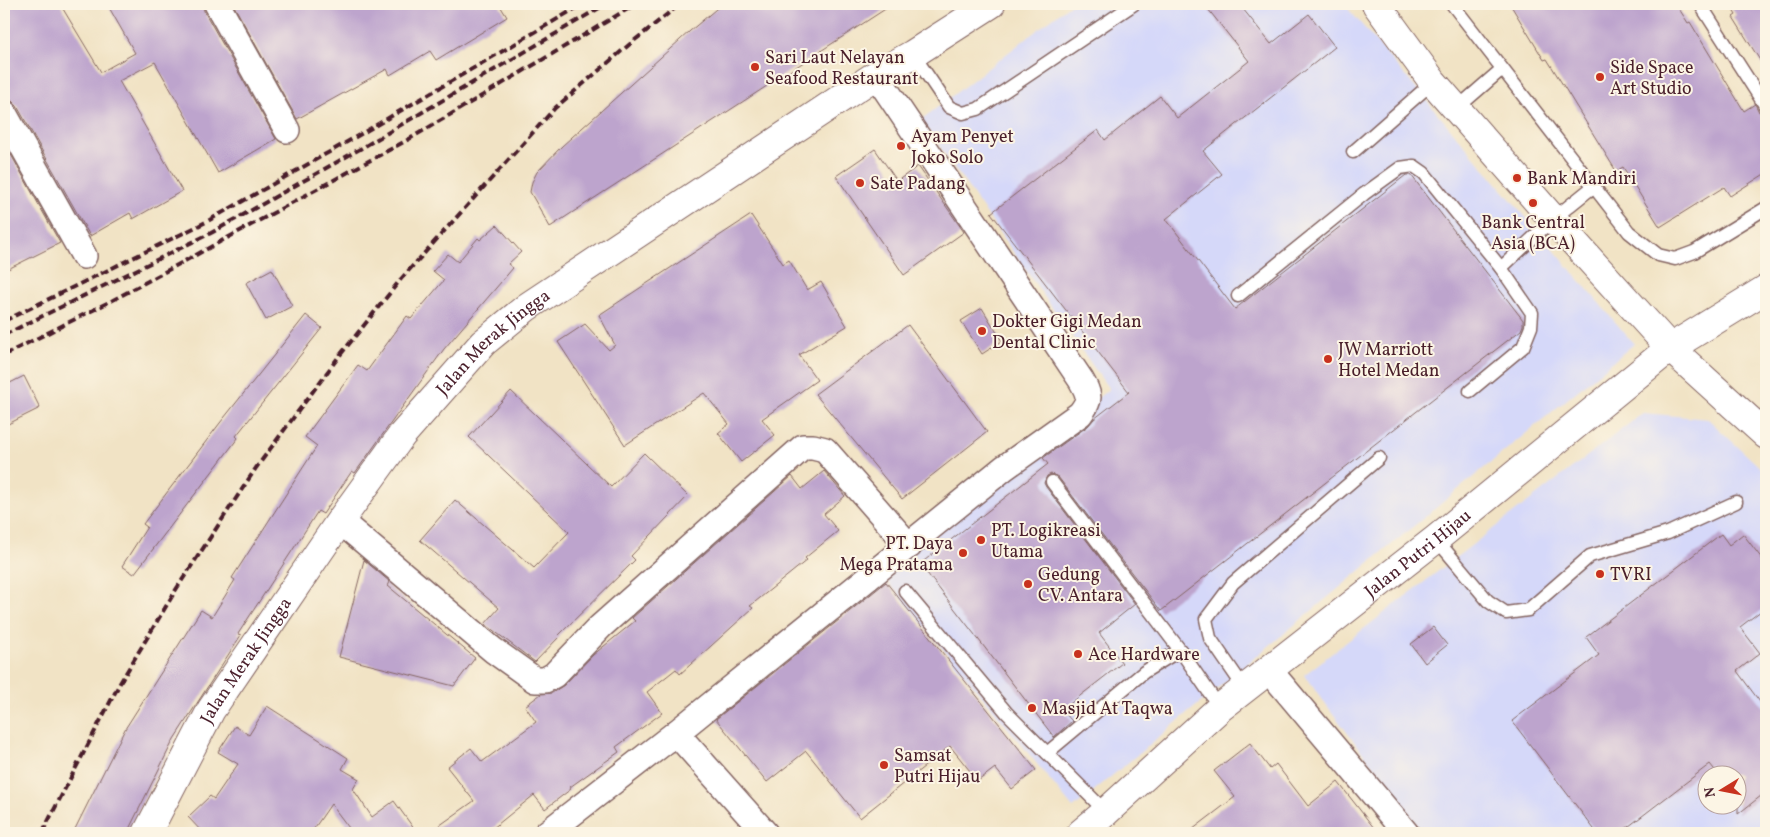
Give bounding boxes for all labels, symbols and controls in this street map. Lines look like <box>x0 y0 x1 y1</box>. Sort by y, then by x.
place label: Sari Laut Nelayan Seafood Restaurant <box>765 46 919 92</box>
place label: Side Space Art Studio <box>1610 56 1693 102</box>
marker: Sari Laut Nelayan Seafood Restaurant <box>749 61 761 73</box>
marker: Side Space Art Studio <box>1594 71 1606 83</box>
place label: Ayam Penyet Joko Solo <box>911 125 1014 171</box>
marker: Ayam Penyet Joko Solo <box>895 140 907 152</box>
place label: Bank Mandiri <box>1527 167 1636 192</box>
place label: Sate Padang <box>870 172 965 197</box>
marker: Bank Mandiri <box>1511 172 1523 184</box>
marker: Sate Padang <box>854 177 866 189</box>
marker: Bank Central Asia (BCA) <box>1527 197 1539 209</box>
place label: Bank Central Asia (BCA) <box>1481 211 1585 257</box>
street label: Jalan Merak Jingga <box>431 284 556 402</box>
place label: Dokter Gigi Medan Dental Clinic <box>992 310 1142 356</box>
marker: Dokter Gigi Medan Dental Clinic <box>976 325 988 337</box>
place label: JW Marriott Hotel Medan <box>1338 338 1440 384</box>
marker: JW Marriott Hotel Medan <box>1322 353 1334 365</box>
street label: Jalan Putri Hijau <box>1360 504 1477 604</box>
place label: PT. Logikreasi Utama <box>991 519 1101 565</box>
place label: PT. Daya Mega Pratama <box>839 532 953 578</box>
marker: PT. Logikreasi Utama <box>975 534 987 546</box>
marker: PT. Daya Mega Pratama <box>957 547 969 559</box>
place label: Gedung CV. Antara <box>1038 563 1123 609</box>
place label: TVRI <box>1610 563 1652 588</box>
marker: TVRI <box>1594 568 1606 580</box>
marker: Gedung CV. Antara <box>1022 578 1034 590</box>
street label: Jalan Merak Jingga <box>195 593 298 729</box>
place label: Ace Hardware <box>1088 643 1200 668</box>
marker: Ace Hardware <box>1072 648 1084 660</box>
place label: Masjid At Taqwa <box>1042 697 1173 722</box>
marker: Masjid At Taqwa <box>1026 702 1038 714</box>
place label: Samsat Putri Hijau <box>894 744 981 790</box>
marker: Samsat Putri Hijau <box>878 759 890 771</box>
north arrow <box>1698 764 1748 814</box>
text: N <box>1700 785 1721 799</box>

